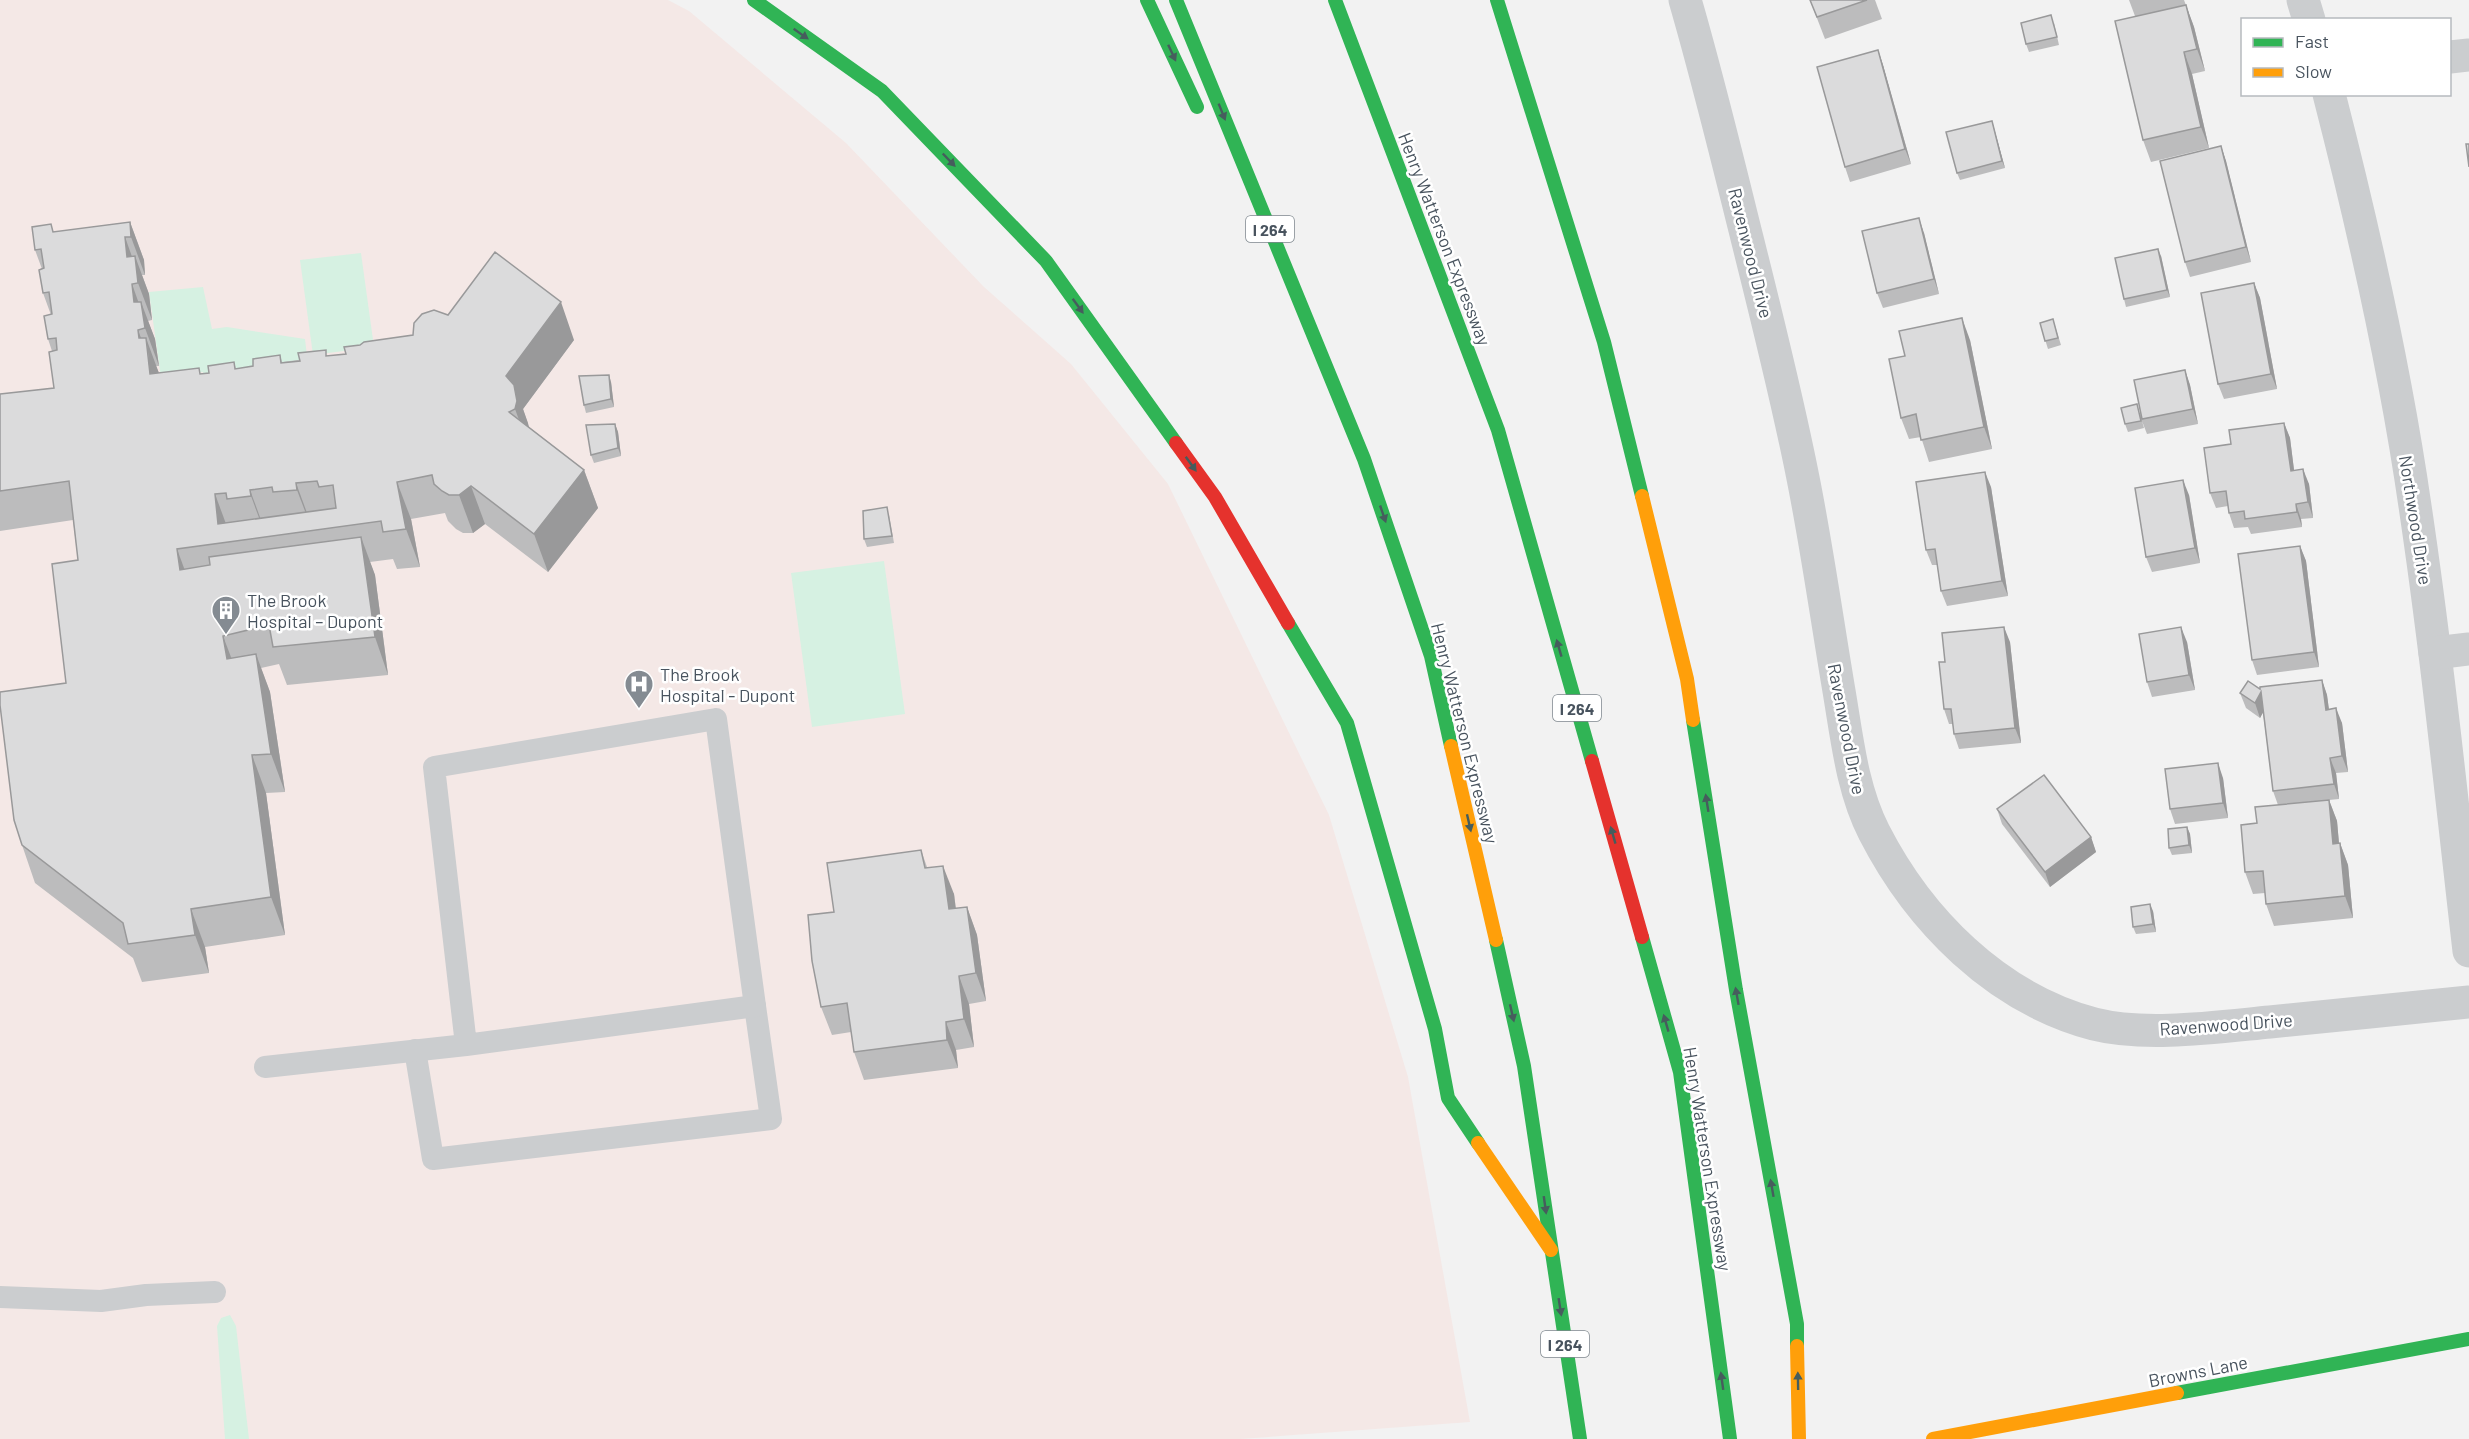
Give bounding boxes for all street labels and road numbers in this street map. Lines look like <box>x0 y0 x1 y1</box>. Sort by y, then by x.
street label: Henry Watterson Expressway <box>1394 129 1496 349</box>
street label: Ravenwood Drive <box>1724 186 1778 320</box>
road number: I 264 <box>1246 216 1294 242</box>
street label: Northwood Drive <box>2395 454 2437 586</box>
street label: Henry Watterson Expressway <box>1427 620 1503 846</box>
street label: Ravenwood Drive <box>1823 661 1871 797</box>
road number: I 264 <box>1553 695 1601 721</box>
street label: Ravenwood Drive <box>2159 1008 2293 1040</box>
street label: Henry Watterson Expressway <box>1679 1045 1737 1273</box>
road number: I 264 <box>1541 1331 1589 1357</box>
street label: Browns Lane <box>2146 1351 2250 1391</box>

